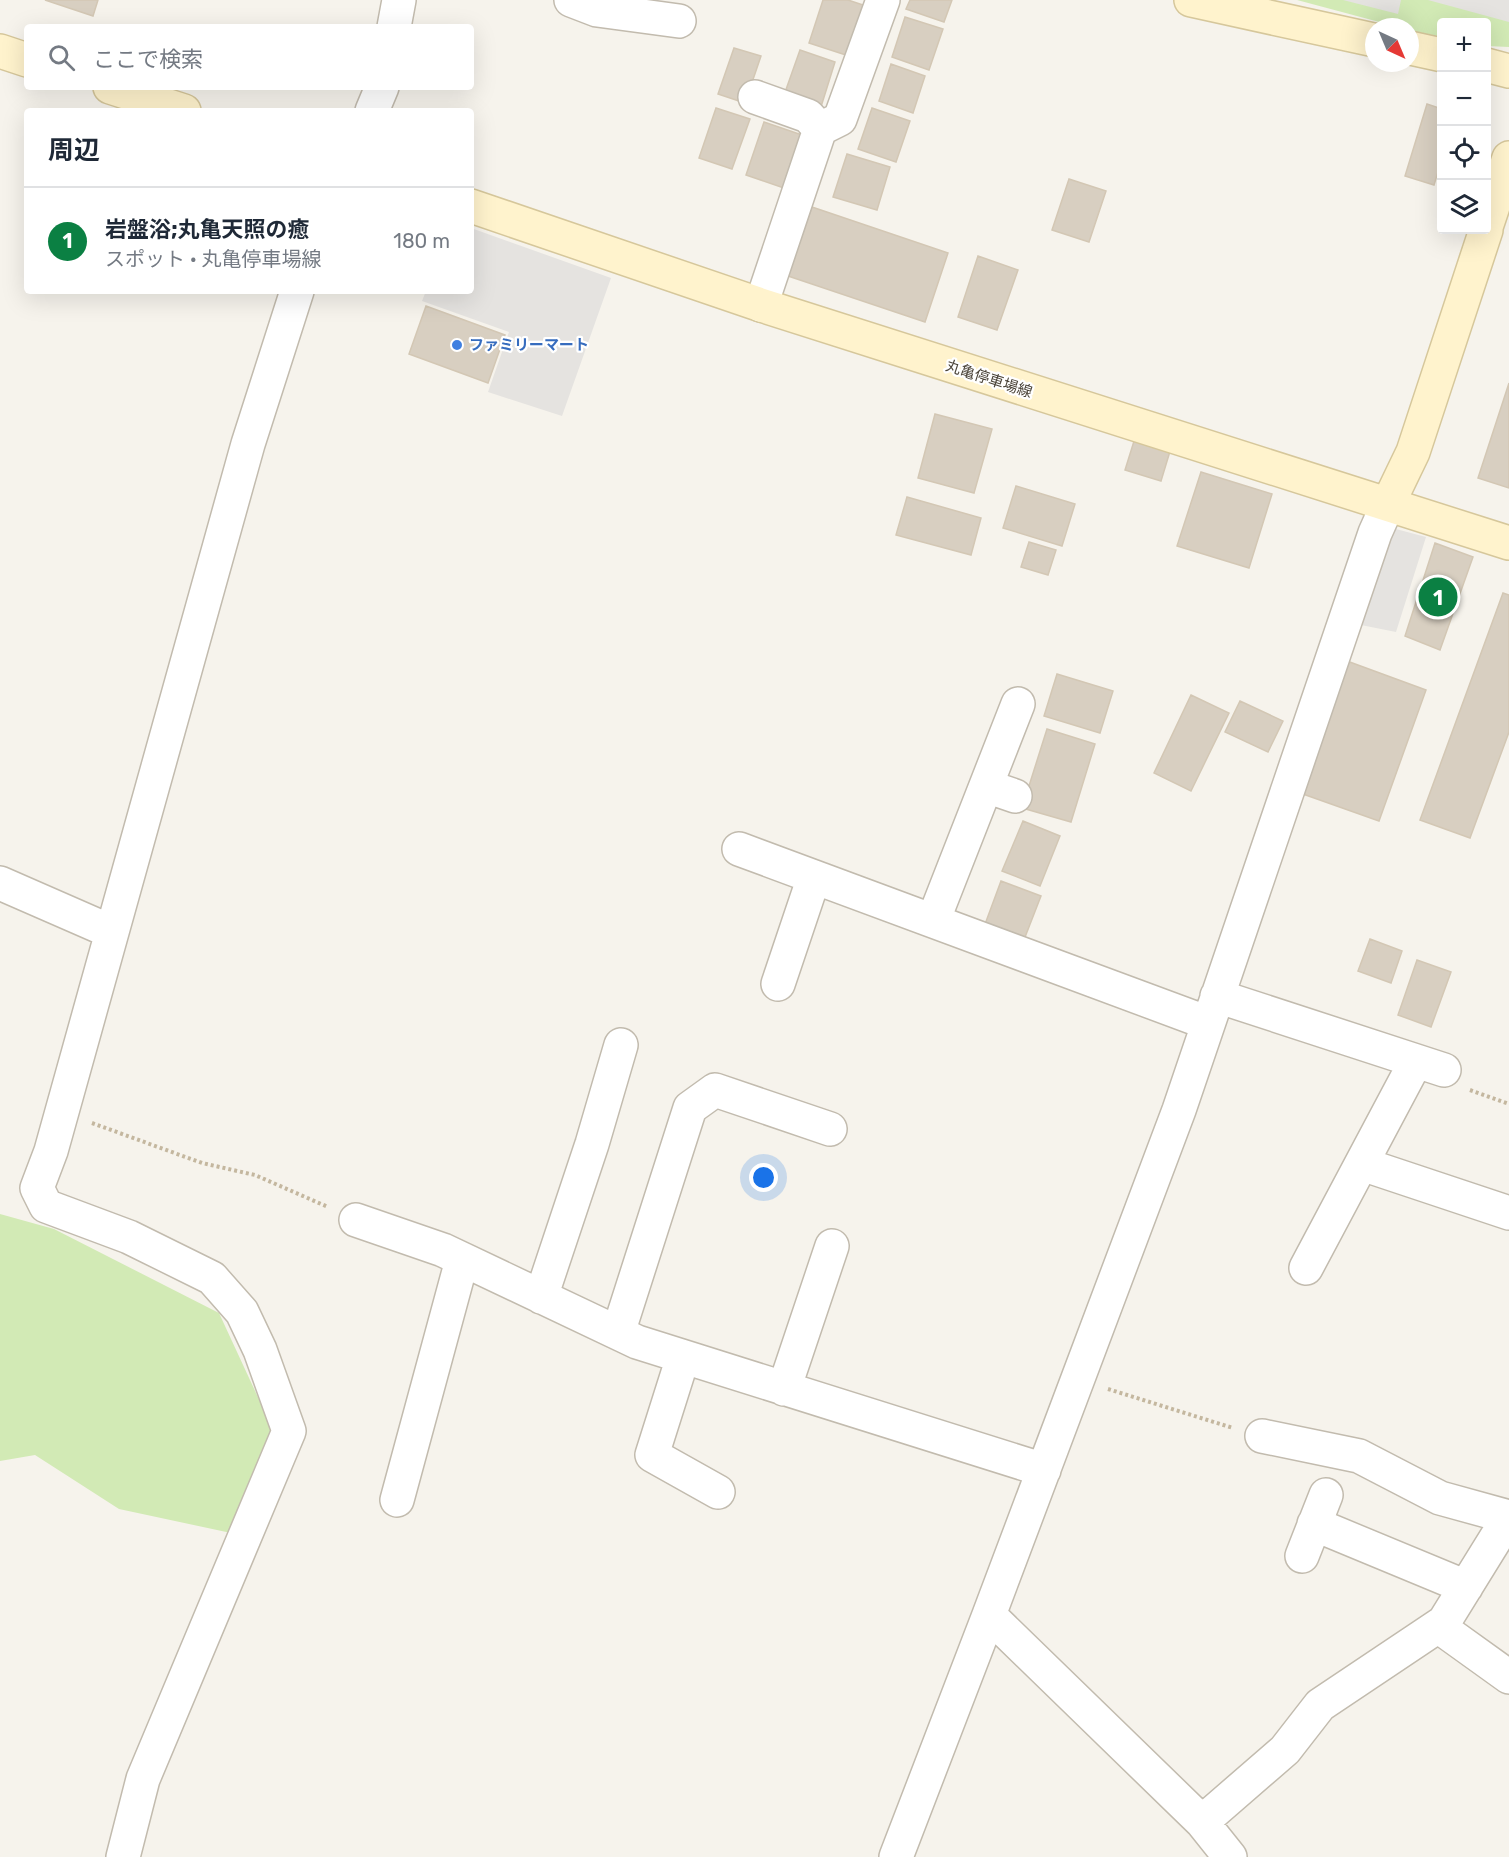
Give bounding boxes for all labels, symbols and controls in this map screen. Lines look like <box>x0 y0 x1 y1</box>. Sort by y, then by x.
north arrow <box>1365 18 1419 72</box>
map controls <box>1437 18 1491 234</box>
button: + <box>1437 18 1491 72</box>
search box <box>24 24 474 90</box>
icon: search <box>45 41 78 74</box>
text: ここで検索 <box>93 46 203 73</box>
button: − <box>1437 72 1491 126</box>
button: locate <box>1437 126 1491 180</box>
text: 周辺 <box>48 135 100 166</box>
button: layers <box>1437 180 1491 234</box>
text: 岩盤浴;丸亀天照の癒 <box>105 216 310 243</box>
text: 1 <box>63 229 72 253</box>
text: 180 m <box>393 229 450 253</box>
text: スポット · 丸亀停車場線 <box>105 247 321 271</box>
place label: ファミリーマート <box>469 336 589 354</box>
marker: ファミリーマート <box>450 338 464 352</box>
street label: 丸亀停車場線 <box>943 357 1035 401</box>
pin: 1 <box>1418 574 1458 620</box>
your location <box>749 1163 778 1192</box>

